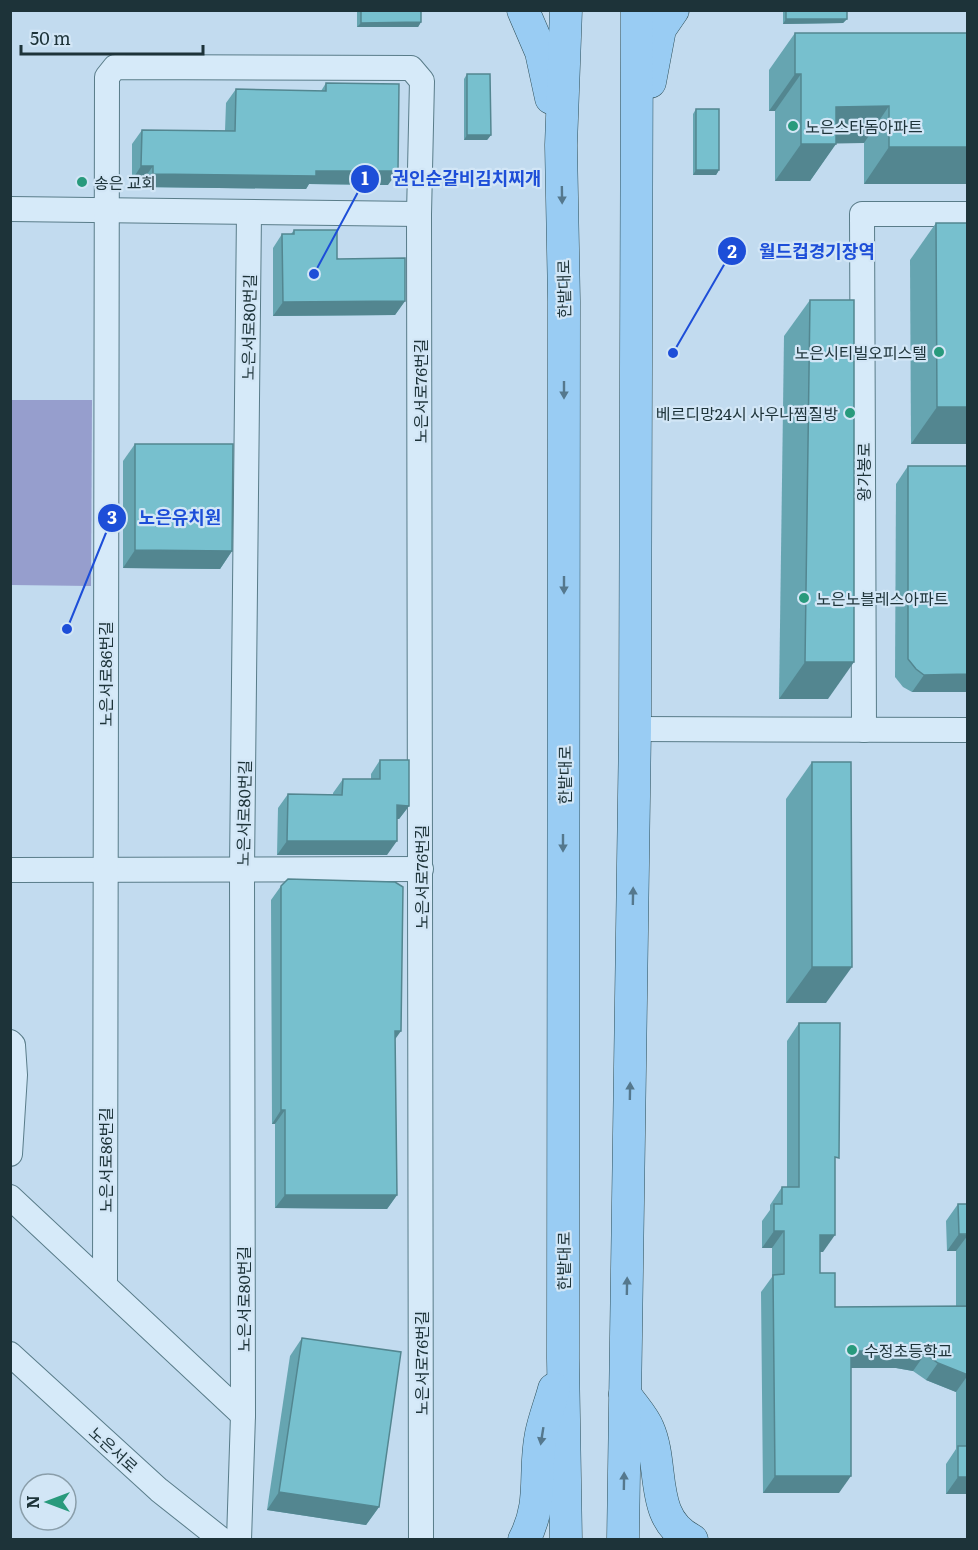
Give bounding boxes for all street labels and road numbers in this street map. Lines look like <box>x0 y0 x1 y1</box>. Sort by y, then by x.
street label: 한밭대로 <box>550 259 576 319</box>
street label: 노은서로80번길 <box>235 274 261 380</box>
street label: 노은서로76번길 <box>408 338 432 444</box>
street label: 왕가봉로 <box>851 442 875 501</box>
street label: 노은서로86번길 <box>93 621 117 727</box>
street label: 한밭대로 <box>552 745 576 804</box>
street label: 노은서로80번길 <box>230 760 256 866</box>
street label: 노은서로76번길 <box>409 824 433 930</box>
street label: 노은서로86번길 <box>93 1107 117 1213</box>
street label: 한밭대로 <box>551 1231 575 1290</box>
street label: 노은서로80번길 <box>231 1246 255 1352</box>
street label: 노은서로76번길 <box>409 1310 433 1416</box>
street label: 노은서로 <box>84 1420 144 1478</box>

